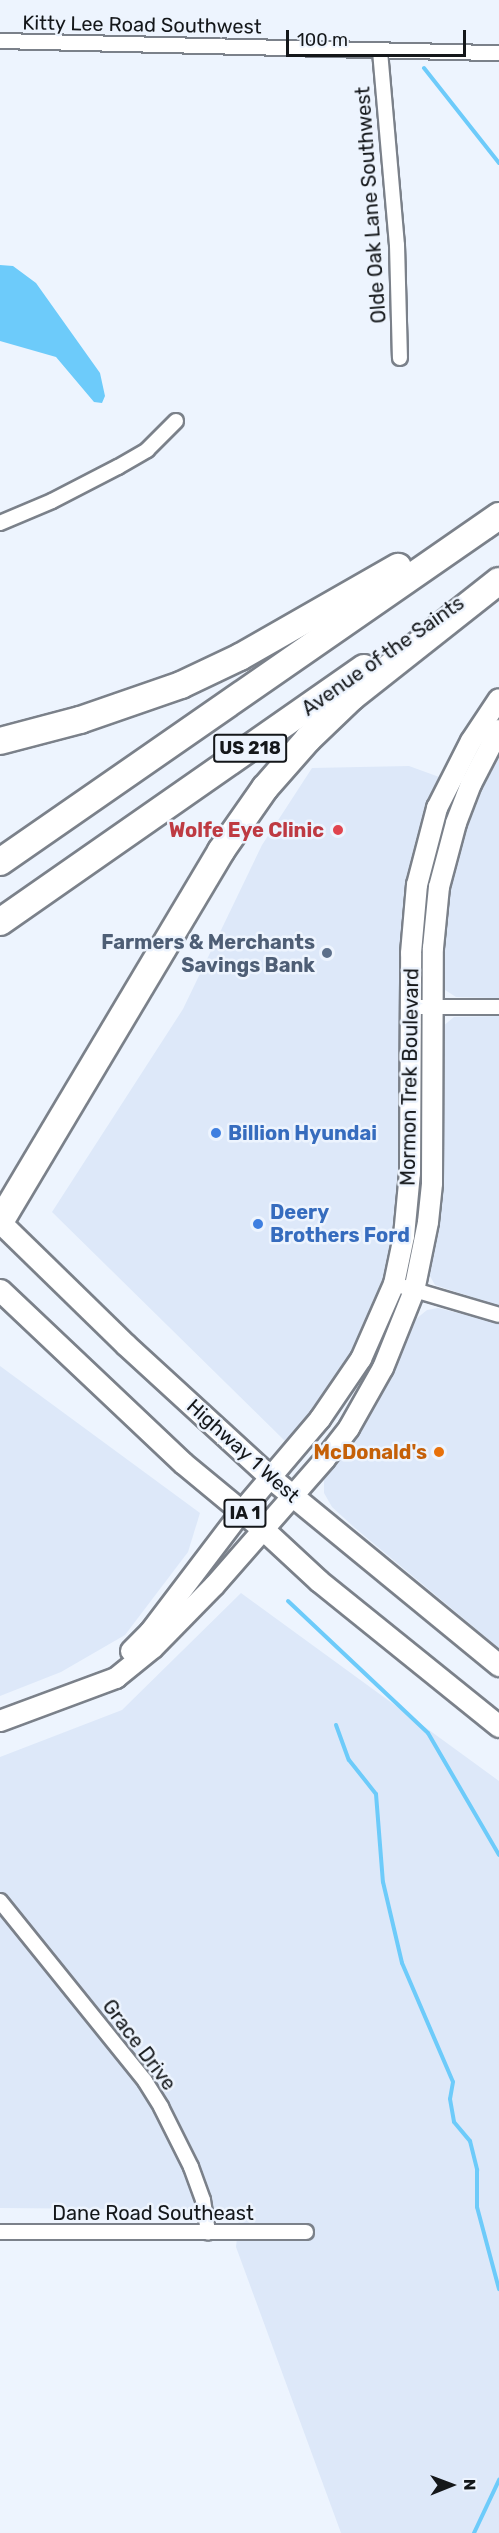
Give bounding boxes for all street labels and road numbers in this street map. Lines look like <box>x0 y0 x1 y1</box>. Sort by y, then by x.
street label: Kitty Lee Road Southwest <box>22 11 262 39</box>
street label: Olde Oak Lane Southwest <box>351 86 391 324</box>
street label: Avenue of the Saints <box>297 591 469 721</box>
road number: US 218 <box>212 733 288 763</box>
street label: Mormon Trek Boulevard <box>396 968 424 1186</box>
street label: Highway 1 West <box>182 1394 304 1508</box>
road number: IA 1 <box>222 1498 268 1528</box>
street label: Grace Drive <box>97 1995 181 2095</box>
street label: Dane Road Southeast <box>52 2201 254 2225</box>

